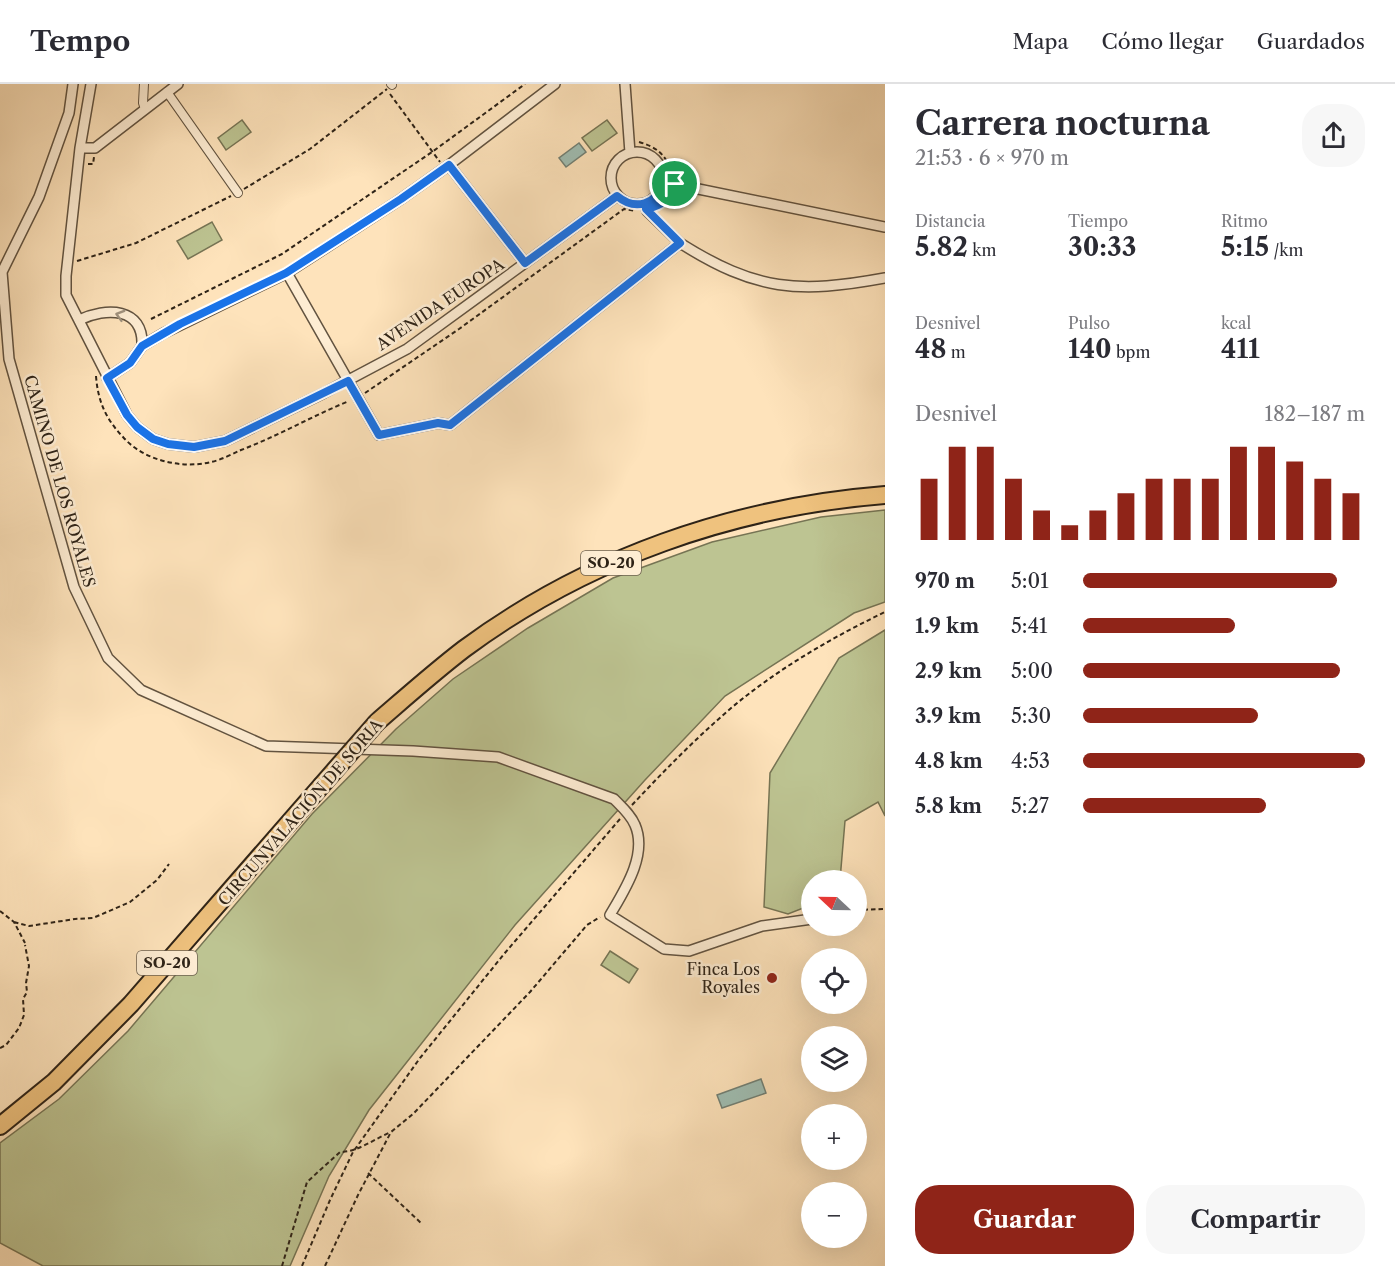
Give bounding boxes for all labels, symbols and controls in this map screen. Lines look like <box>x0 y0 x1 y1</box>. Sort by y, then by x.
text: Tempo <box>30 24 130 58</box>
text: Mapa <box>1012 29 1069 54</box>
text: Cómo llegar <box>1102 29 1224 54</box>
text: Guardados <box>1257 29 1365 54</box>
text: Carrera nocturna <box>915 103 1210 144</box>
button: share <box>1302 104 1365 167</box>
text: 21:53 · 6 × 970 m <box>915 146 1069 170</box>
pin <box>649 158 700 209</box>
icon: arrive <box>658 167 691 200</box>
text: Distancia <box>915 211 986 231</box>
text: Tiempo <box>1068 211 1128 231</box>
text: Ritmo <box>1221 211 1268 231</box>
text: 5.82 <box>915 231 968 263</box>
text: 30:33 <box>1068 231 1136 263</box>
text: 5:15 <box>1221 231 1269 263</box>
text: km <box>968 240 996 260</box>
text: /km <box>1269 240 1303 260</box>
street label: AVENIDA EUROPA <box>371 253 509 355</box>
one-way arrow <box>115 309 125 322</box>
text: Desnivel <box>915 313 981 333</box>
text: Pulso <box>1068 313 1110 333</box>
text: kcal <box>1221 313 1251 333</box>
text: 48 <box>915 333 946 365</box>
text: 140 <box>1068 333 1112 365</box>
text: 411 <box>1221 333 1260 365</box>
text: m <box>946 342 966 362</box>
text: bpm <box>1112 342 1150 362</box>
street label: CAMINO DE LOS ROYALES <box>20 373 100 589</box>
text: Desnivel <box>915 402 997 426</box>
text: 182–187 m <box>1265 402 1365 426</box>
road number: SO-20 <box>581 551 641 575</box>
text: 970 m <box>915 569 975 593</box>
text: 5:01 <box>1011 569 1049 593</box>
text: 1.9 km <box>915 614 979 638</box>
text: 5:41 <box>1011 614 1047 638</box>
text: 2.9 km <box>915 659 982 683</box>
text: 5:00 <box>1011 659 1053 683</box>
text: 3.9 km <box>915 704 981 728</box>
text: 5:30 <box>1011 704 1051 728</box>
street label: CIRCUNVALACIÓN DE SORIA <box>213 714 387 910</box>
text: 4.8 km <box>915 749 983 773</box>
text: 4:53 <box>1011 749 1050 773</box>
text: 5.8 km <box>915 794 982 818</box>
text: 5:27 <box>1011 794 1049 818</box>
north arrow <box>801 870 867 936</box>
map controls <box>801 870 867 1248</box>
button: locate <box>801 948 867 1014</box>
road number: SO-20 <box>137 951 197 975</box>
place label: Finca Los Royales <box>687 959 760 997</box>
marker: Finca Los Royales <box>765 971 779 985</box>
button: layers <box>801 1026 867 1092</box>
button: + <box>801 1104 867 1170</box>
button: − <box>801 1182 867 1248</box>
button: Guardar <box>915 1185 1134 1254</box>
button: Compartir <box>1146 1185 1365 1254</box>

